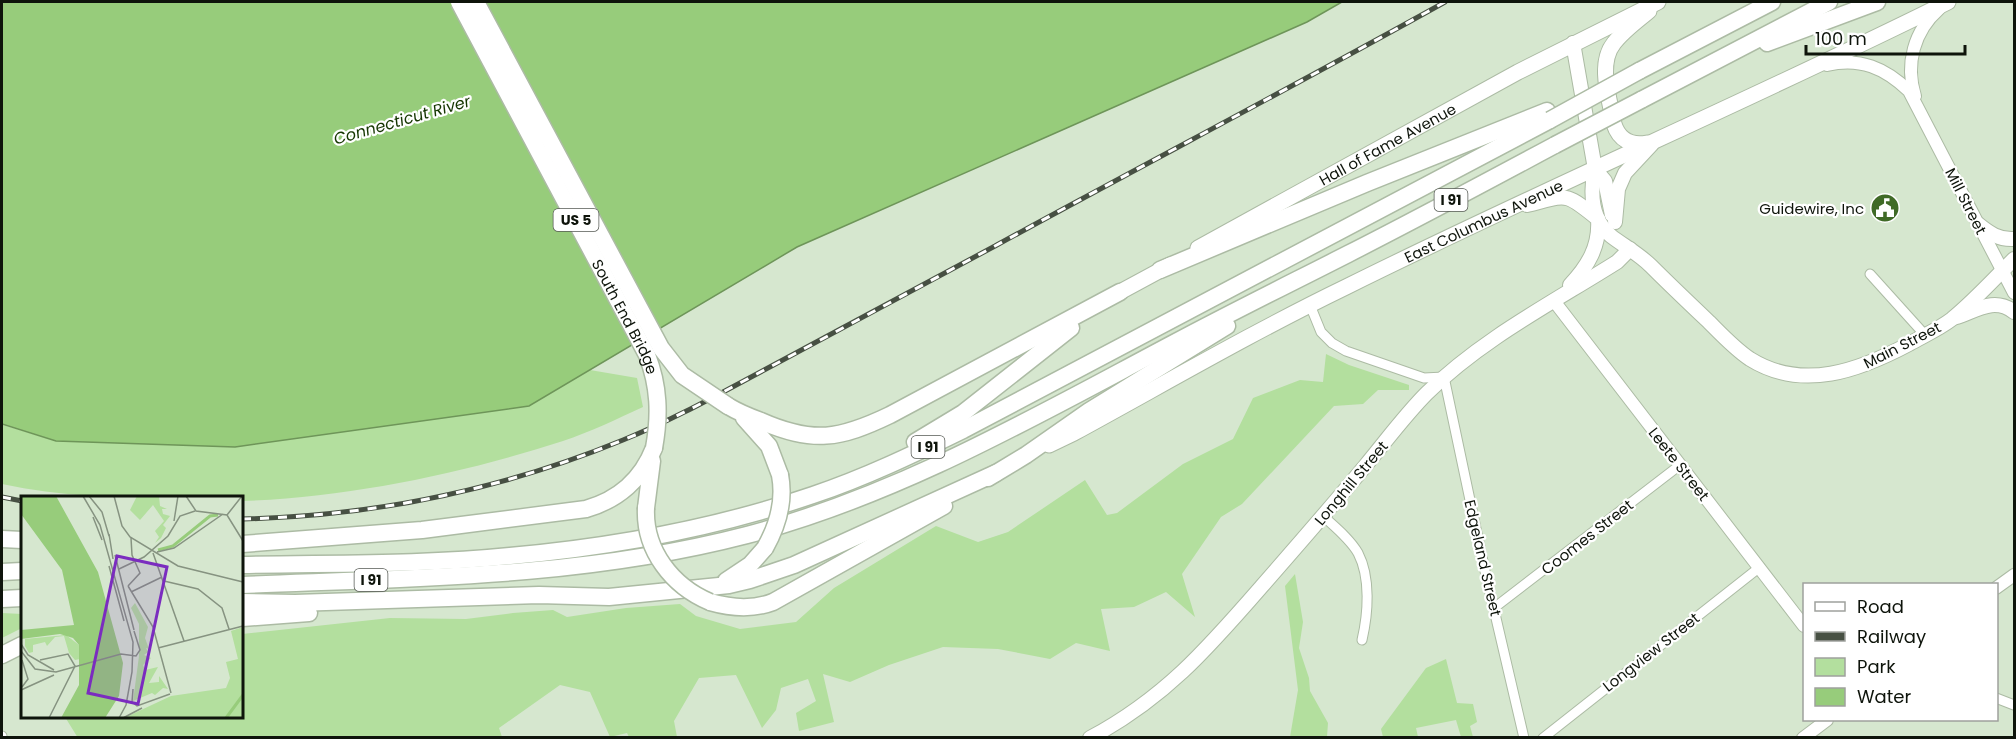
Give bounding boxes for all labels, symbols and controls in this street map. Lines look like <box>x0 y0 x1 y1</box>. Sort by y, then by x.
scale bar <box>1806 18 1965 56</box>
text: 100 m <box>1815 26 1867 51</box>
water label: Connecticut River <box>331 89 474 151</box>
street label: Hall of Fame Avenue <box>1315 98 1460 190</box>
street label: Mill Street <box>1940 164 1992 238</box>
street label: East Columbus Avenue <box>1401 174 1566 267</box>
road number: I 91 <box>1434 189 1468 211</box>
public building icon: Guidewire, Inc <box>1869 192 1901 224</box>
place label: Guidewire, Inc <box>1759 198 1864 219</box>
road number: US 5 <box>554 209 598 231</box>
street label: South End Bridge <box>587 255 663 376</box>
street label: Main Street <box>1860 317 1944 373</box>
street label: Leete Street <box>1644 423 1714 505</box>
road number: I 91 <box>912 436 944 458</box>
street label: Longhill Street <box>1309 436 1393 530</box>
street label: Coomes Street <box>1537 494 1637 580</box>
inset map <box>21 496 243 718</box>
street label: Edgeland Street <box>1459 498 1507 618</box>
road number: I 91 <box>354 569 388 591</box>
legend <box>1803 583 1998 721</box>
text: Road <box>1857 594 1904 619</box>
street label: Longview Street <box>1598 608 1704 696</box>
text: Railway <box>1857 624 1926 649</box>
text: Park <box>1857 654 1896 679</box>
text: Water <box>1857 684 1911 709</box>

